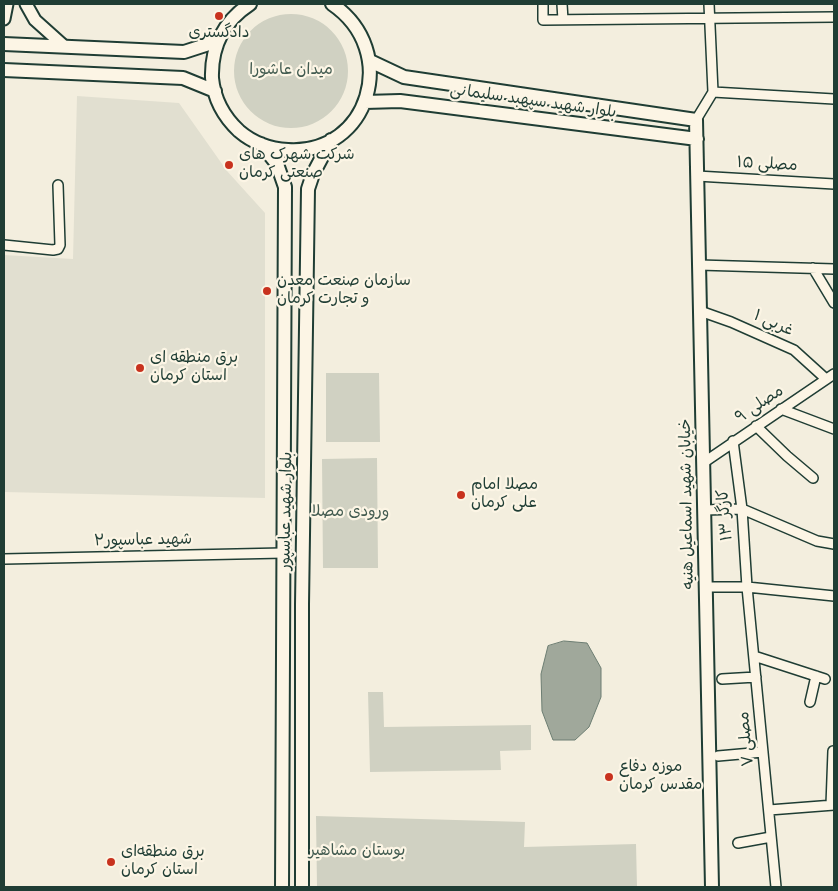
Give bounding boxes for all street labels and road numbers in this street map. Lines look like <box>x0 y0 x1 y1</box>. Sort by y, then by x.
street label: بلوار شهید سپهبد سلیمانی <box>449 81 617 123</box>
street label: مصلی ۱۵ <box>736 154 798 176</box>
street label: ۱ غربی <box>750 307 796 341</box>
street label: مصلی ۹ <box>732 382 788 428</box>
street label: خیابان شهید اسماعیل هنیه <box>677 419 699 589</box>
street label: بلوار شهید عباسپور <box>276 452 298 570</box>
street label: کارگر ۱۳ <box>714 488 738 542</box>
street label: شهید عباسپور۲ <box>94 531 192 551</box>
street label: مصلی ۷ <box>735 711 759 767</box>

